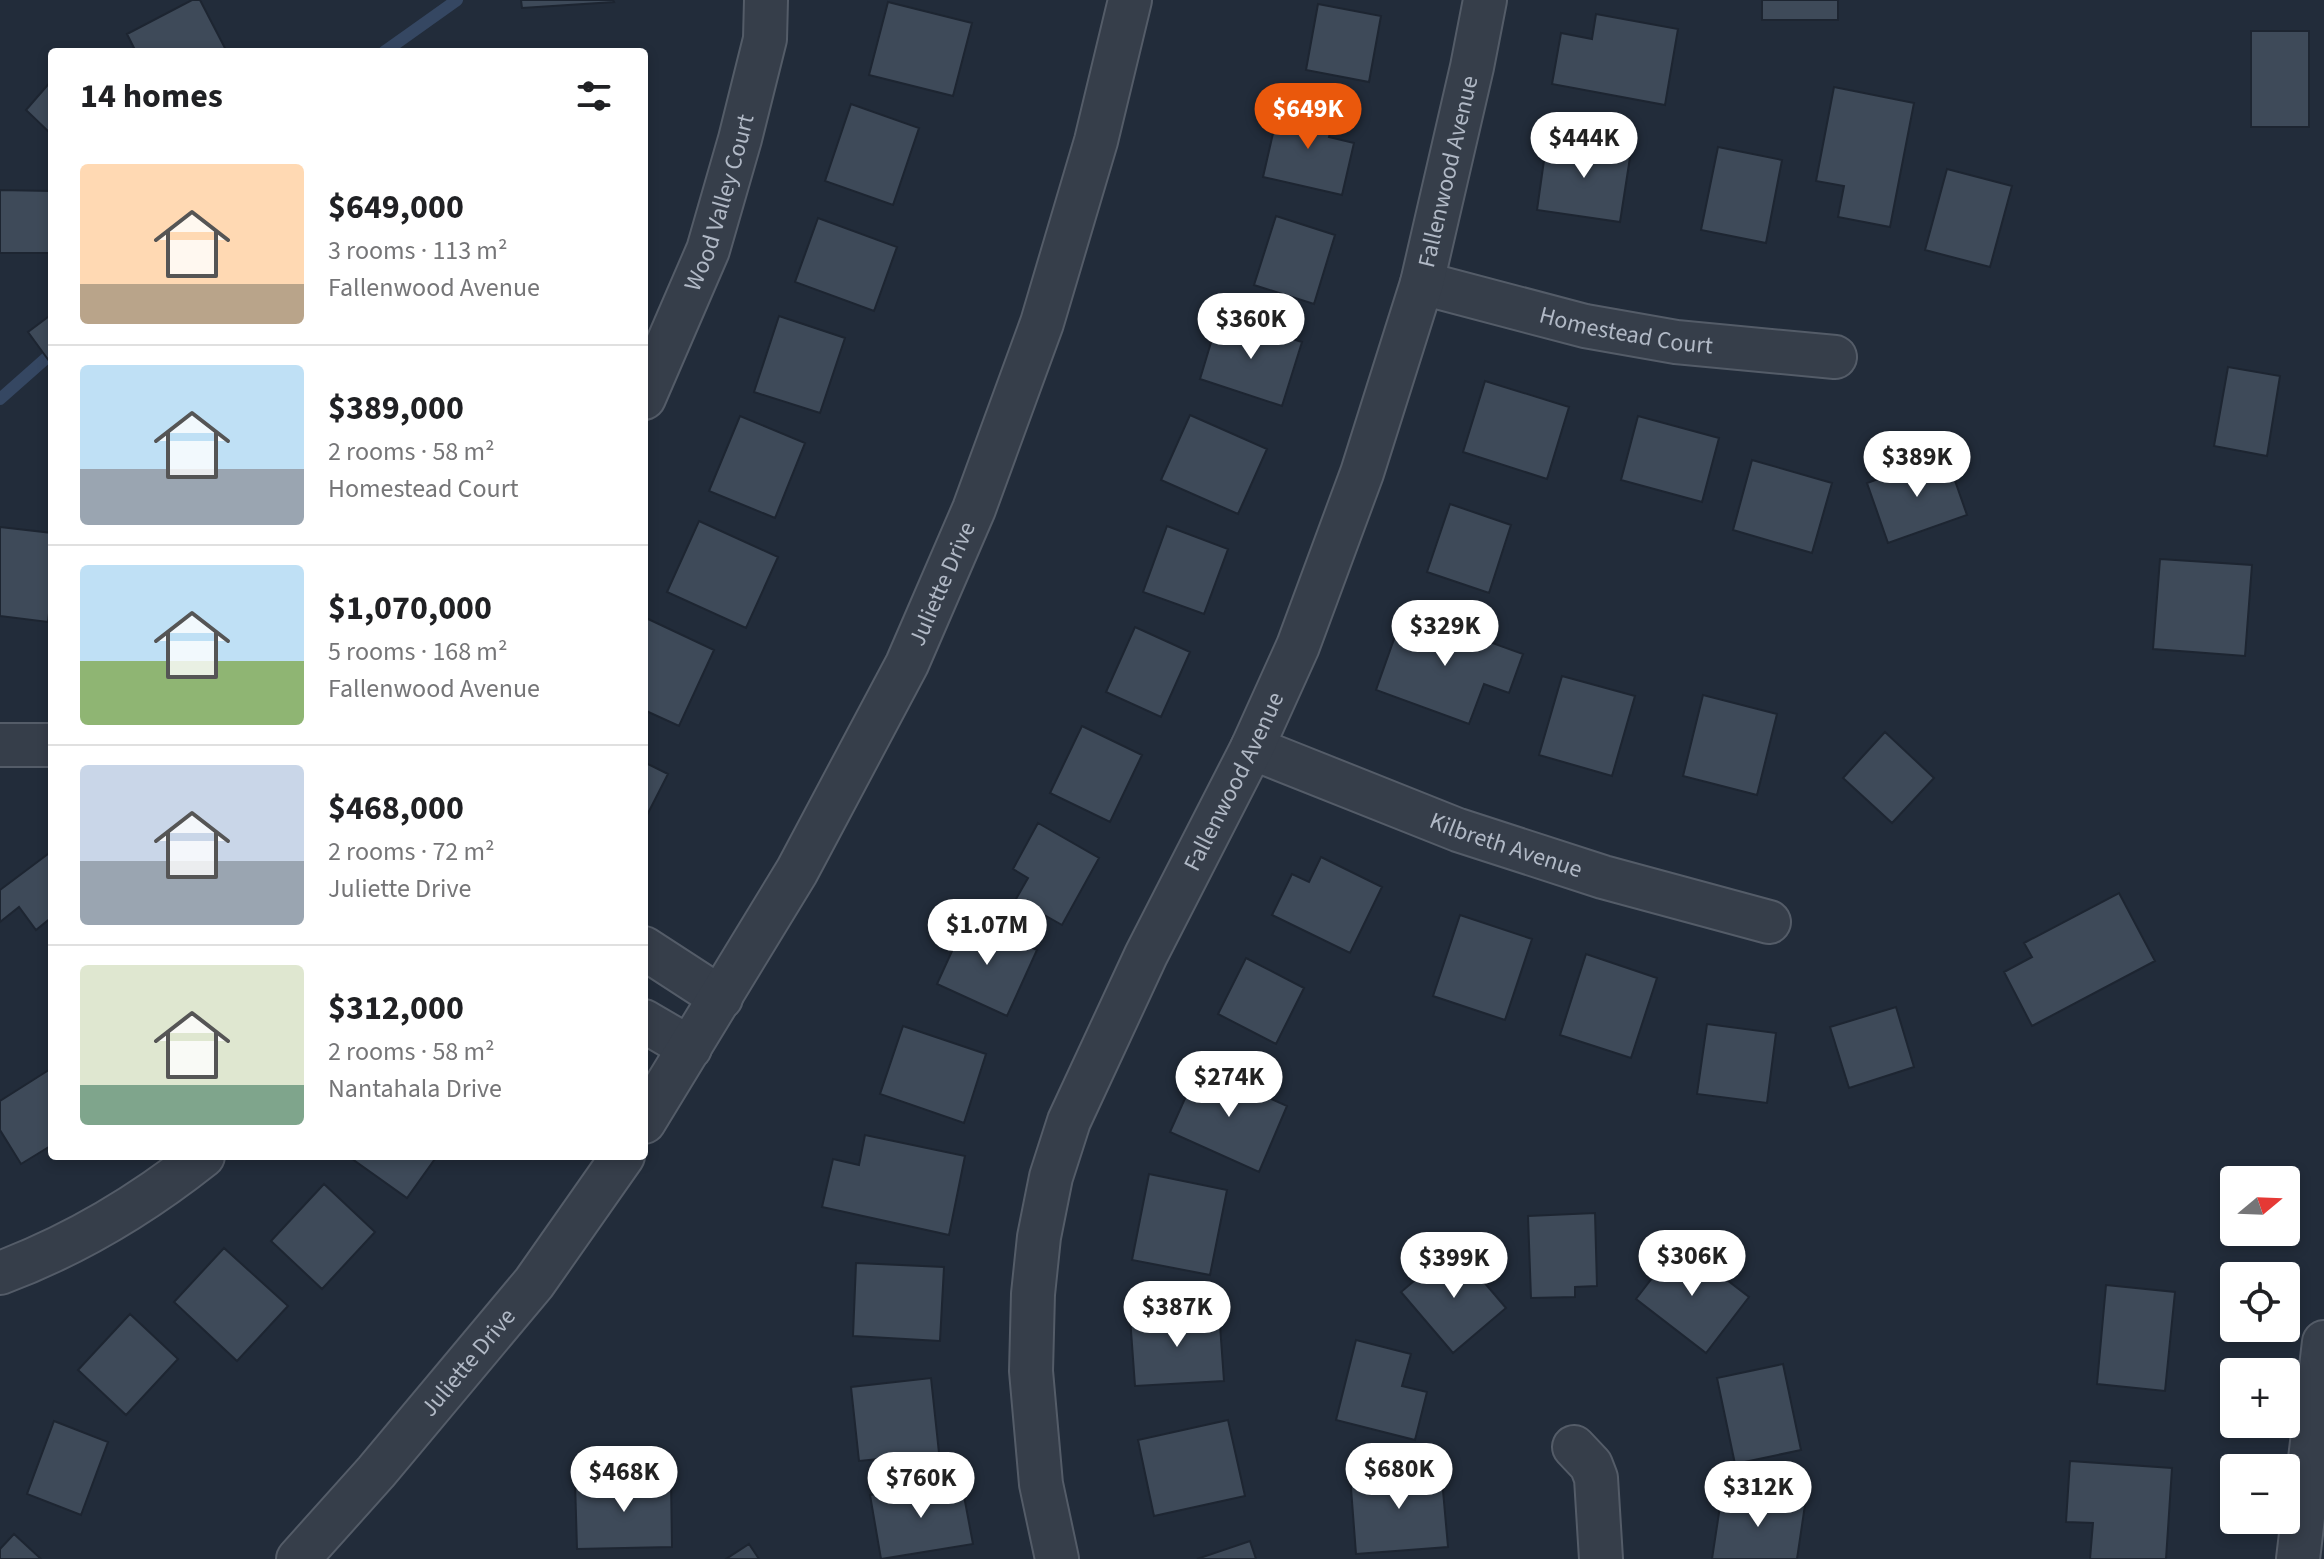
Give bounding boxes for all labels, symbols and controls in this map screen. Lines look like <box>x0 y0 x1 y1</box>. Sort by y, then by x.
text: 14 homes <box>80 72 223 121</box>
street label: Fallenwood Avenue <box>1409 72 1487 271</box>
icon: filters <box>572 74 616 118</box>
pin: $649K <box>1252 83 1364 151</box>
text: $649K <box>1273 90 1343 127</box>
street label: Wood Valley Court <box>675 110 763 296</box>
pin: $444K <box>1528 112 1640 180</box>
text: $444K <box>1549 119 1619 156</box>
text: $649,000 <box>328 183 464 232</box>
icon: home <box>144 196 240 292</box>
text: 3 rooms · 113 m² <box>328 232 507 269</box>
text: Fallenwood Avenue <box>328 269 540 306</box>
pin: $360K <box>1195 293 1307 361</box>
street label: Homestead Court <box>1536 297 1714 363</box>
text: $360K <box>1216 300 1286 337</box>
text: $389,000 <box>328 384 464 433</box>
icon: home <box>144 397 240 493</box>
pin: $389K <box>1861 431 1973 499</box>
text: 2 rooms · 58 m² <box>328 433 495 470</box>
text: $389K <box>1882 438 1952 475</box>
text: Homestead Court <box>328 470 518 507</box>
street label: Juliette Drive <box>899 516 984 651</box>
text: $1,070,000 <box>328 584 492 633</box>
icon: home <box>144 597 240 693</box>
pin: $329K <box>1389 600 1501 668</box>
text: $329K <box>1410 607 1480 644</box>
text: 5 rooms · 168 m² <box>328 633 507 670</box>
text: Fallenwood Avenue <box>328 670 540 707</box>
street label: Fallenwood Avenue <box>1174 686 1293 877</box>
text: $468,000 <box>328 784 464 833</box>
icon: home <box>144 797 240 893</box>
street label: Kilbreth Avenue <box>1424 803 1587 887</box>
text: 2 rooms · 72 m² <box>328 833 495 870</box>
text: Juliette Drive <box>328 870 471 907</box>
pin: $1.07M <box>922 899 1052 967</box>
text: $1.07M <box>946 906 1028 943</box>
text: $312,000 <box>328 984 464 1033</box>
icon: home <box>144 997 240 1093</box>
text: 2 rooms · 58 m² <box>328 1033 495 1070</box>
pin: $274K <box>1173 1051 1285 1119</box>
text: $274K <box>1194 1058 1264 1095</box>
text: Nantahala Drive <box>328 1070 502 1107</box>
north arrow <box>2220 1166 2300 1246</box>
map controls <box>2220 1166 2300 1534</box>
pin: $306K <box>1636 1230 1748 1298</box>
pin: $399K <box>1398 1232 1510 1300</box>
text: $306K <box>1657 1237 1727 1274</box>
text: $399K <box>1419 1239 1489 1276</box>
button: locate <box>2220 1262 2300 1342</box>
pin: $387K <box>1121 1281 1233 1349</box>
text: $387K <box>1142 1288 1212 1325</box>
street label: Juliette Drive <box>412 1300 524 1424</box>
button: + <box>2220 1358 2300 1438</box>
pin: $680K <box>1343 1443 1455 1511</box>
pin: $468K <box>568 1446 680 1514</box>
text: $680K <box>1364 1450 1434 1487</box>
pin: $760K <box>865 1452 977 1520</box>
text: $468K <box>589 1453 659 1490</box>
button: − <box>2220 1454 2300 1534</box>
text: $760K <box>886 1459 956 1496</box>
pin: $312K <box>1702 1461 1814 1529</box>
text: $312K <box>1723 1468 1793 1505</box>

